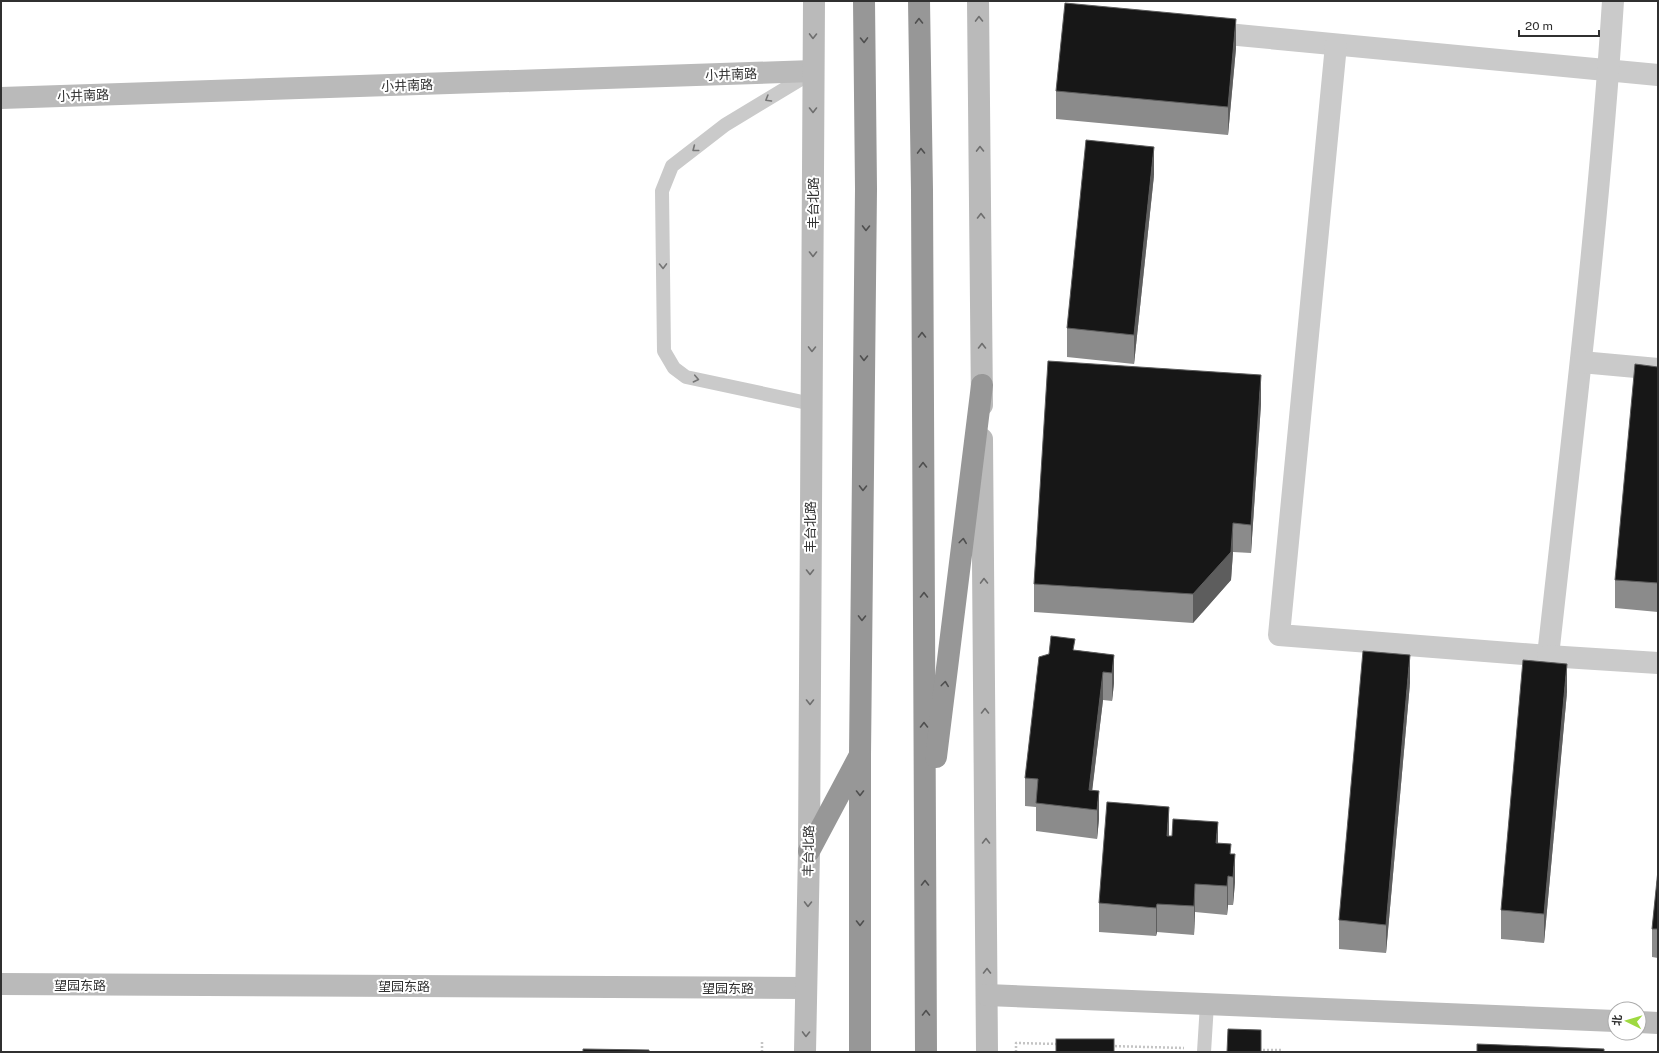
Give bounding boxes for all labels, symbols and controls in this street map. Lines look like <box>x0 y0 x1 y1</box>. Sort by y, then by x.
scale bar <box>1519 12 1599 38</box>
one-way arrow <box>975 16 983 22</box>
one-way arrow <box>915 18 923 24</box>
text: 20 m <box>1525 19 1553 33</box>
one-way arrow <box>809 33 817 39</box>
one-way arrow <box>860 37 869 43</box>
street label: 小井南路 <box>705 66 757 83</box>
street label: 小井南路 <box>381 77 433 94</box>
street label: 小井南路 <box>57 87 109 104</box>
one-way arrow <box>765 94 772 102</box>
one-way arrow <box>809 107 817 113</box>
one-way arrow <box>692 144 699 151</box>
one-way arrow <box>976 146 984 152</box>
one-way arrow <box>917 148 925 154</box>
street label: 丰台北路 <box>806 177 821 229</box>
one-way arrow <box>977 213 985 219</box>
one-way arrow <box>862 225 870 231</box>
one-way arrow <box>809 251 817 257</box>
one-way arrow <box>659 263 667 269</box>
one-way arrow <box>918 332 926 338</box>
one-way arrow <box>978 343 986 349</box>
one-way arrow <box>808 346 816 352</box>
one-way arrow <box>860 355 869 361</box>
one-way arrow <box>693 375 700 383</box>
one-way arrow <box>919 462 927 468</box>
one-way arrow <box>859 485 867 491</box>
street label: 丰台北路 <box>803 501 818 553</box>
one-way arrow <box>958 538 967 544</box>
one-way arrow <box>806 569 814 575</box>
one-way arrow <box>980 578 988 584</box>
one-way arrow <box>920 592 928 598</box>
one-way arrow <box>858 615 866 621</box>
one-way arrow <box>940 681 949 687</box>
one-way arrow <box>806 699 814 705</box>
one-way arrow <box>981 708 989 714</box>
one-way arrow <box>920 722 928 728</box>
one-way arrow <box>856 790 864 796</box>
street label: 丰台北路 <box>801 825 816 877</box>
one-way arrow <box>982 838 990 844</box>
one-way arrow <box>921 880 929 886</box>
one-way arrow <box>803 901 812 907</box>
one-way arrow <box>856 920 864 926</box>
one-way arrow <box>983 968 991 974</box>
street label: 望园东路 <box>54 978 106 993</box>
street label: 望园东路 <box>378 979 430 994</box>
street label: 望园东路 <box>702 981 754 996</box>
north arrow <box>1607 1001 1647 1041</box>
one-way arrow <box>922 1010 930 1016</box>
text: 北 <box>1611 1014 1623 1026</box>
one-way arrow <box>801 1031 810 1037</box>

